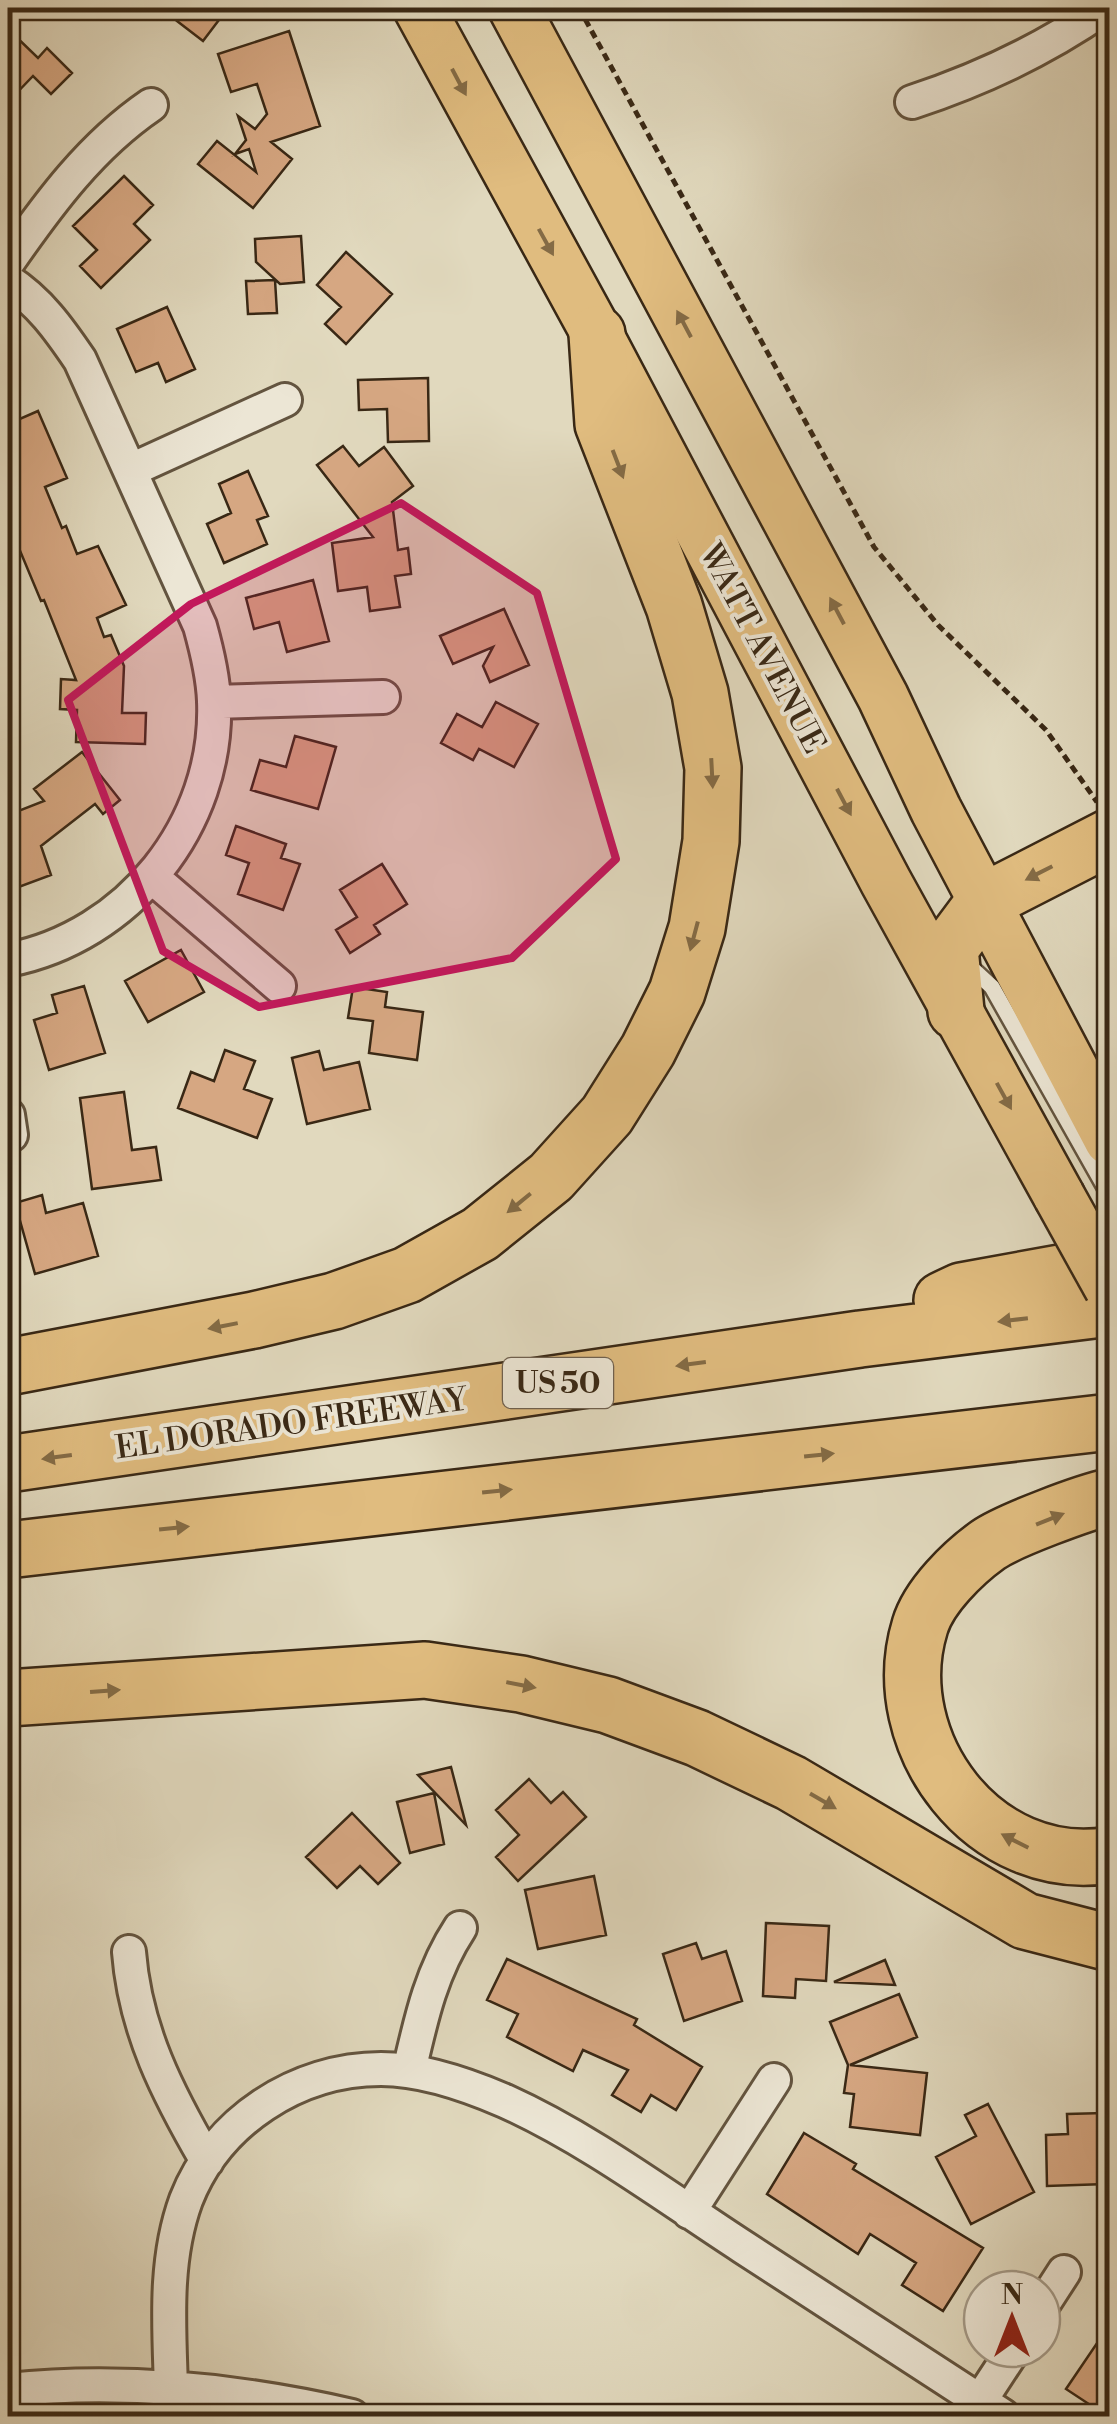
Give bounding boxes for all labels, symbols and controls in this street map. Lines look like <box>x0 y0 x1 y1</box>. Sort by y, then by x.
one-way arrow <box>450 68 467 96</box>
one-way arrow <box>537 228 555 256</box>
one-way arrow <box>676 310 693 339</box>
one-way arrow <box>611 449 627 479</box>
street label: WATT AVENUE <box>690 536 834 760</box>
one-way arrow <box>829 597 847 625</box>
one-way arrow <box>704 758 720 790</box>
one-way arrow <box>835 787 852 816</box>
one-way arrow <box>1025 864 1054 881</box>
one-way arrow <box>685 921 701 952</box>
one-way arrow <box>995 1082 1012 1111</box>
one-way arrow <box>506 1192 531 1213</box>
one-way arrow <box>996 1312 1028 1328</box>
one-way arrow <box>207 1319 238 1335</box>
one-way arrow <box>674 1357 706 1372</box>
road number: US 50 <box>503 1358 613 1408</box>
street label: EL DORADO FREEWAY <box>113 1379 471 1468</box>
one-way arrow <box>804 1447 836 1463</box>
one-way arrow <box>41 1449 73 1465</box>
one-way arrow <box>481 1483 513 1499</box>
one-way arrow <box>1035 1511 1064 1527</box>
one-way arrow <box>158 1520 190 1536</box>
one-way arrow <box>506 1677 537 1693</box>
one-way arrow <box>89 1683 121 1699</box>
one-way arrow <box>809 1792 837 1810</box>
one-way arrow <box>1001 1833 1030 1850</box>
north arrow <box>962 2269 1062 2369</box>
text: N <box>1001 2278 1023 2313</box>

